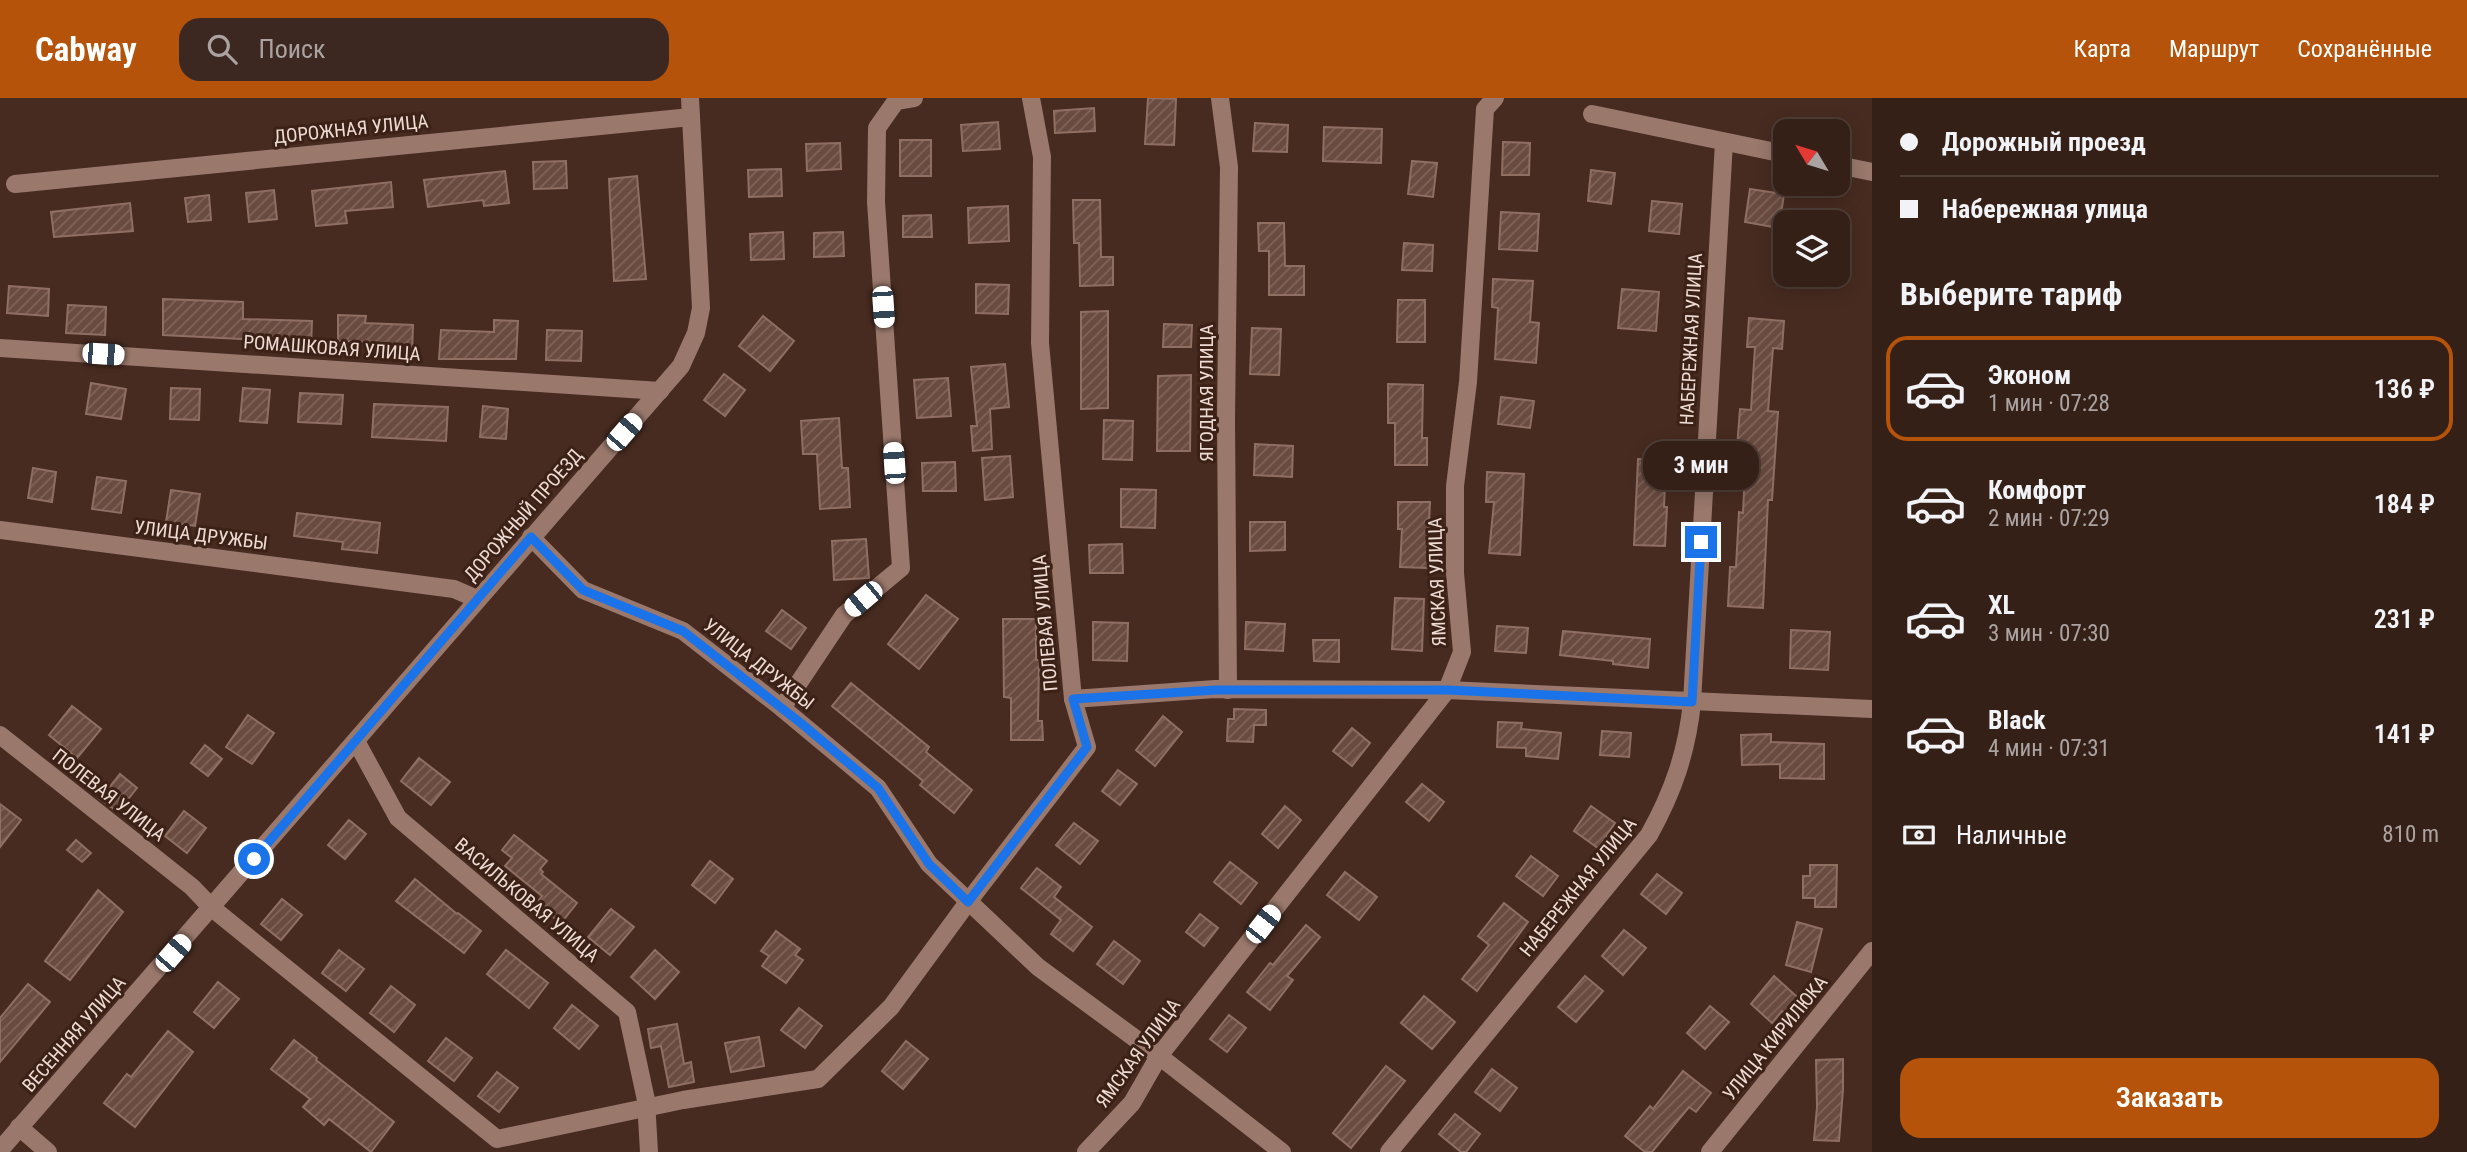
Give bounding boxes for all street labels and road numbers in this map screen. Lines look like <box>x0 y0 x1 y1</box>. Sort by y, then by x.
street label: ДОРОЖНАЯ УЛИЦА <box>273 109 429 149</box>
street label: НАБЕРЕЖНАЯ УЛИЦА <box>1675 252 1707 426</box>
street label: ЯГОДНАЯ УЛИЦА <box>1195 324 1218 462</box>
street label: РОМАШКОВАЯ УЛИЦА <box>243 330 421 366</box>
street label: ДОРОЖНЫЙ ПРОЕЗД <box>459 444 587 586</box>
street label: УЛИЦА ДРУЖБЫ <box>133 515 269 555</box>
street label: ЯМСКАЯ УЛИЦА <box>1423 517 1451 647</box>
street label: ПОЛЕВАЯ УЛИЦА <box>1028 554 1062 692</box>
street label: УЛИЦА ДРУЖБЫ <box>699 614 819 714</box>
street label: ПОЛЕВАЯ УЛИЦА <box>48 744 170 846</box>
street label: НАБЕРЕЖНАЯ УЛИЦА <box>1515 813 1641 961</box>
street label: ВАСИЛЬКОВАЯ УЛИЦА <box>450 833 604 967</box>
street label: ВЕСЕННЯЯ УЛИЦА <box>17 971 131 1097</box>
street label: УЛИЦА КИРИЛЮКА <box>1718 971 1832 1105</box>
street label: ЯМСКАЯ УЛИЦА <box>1091 994 1185 1112</box>

